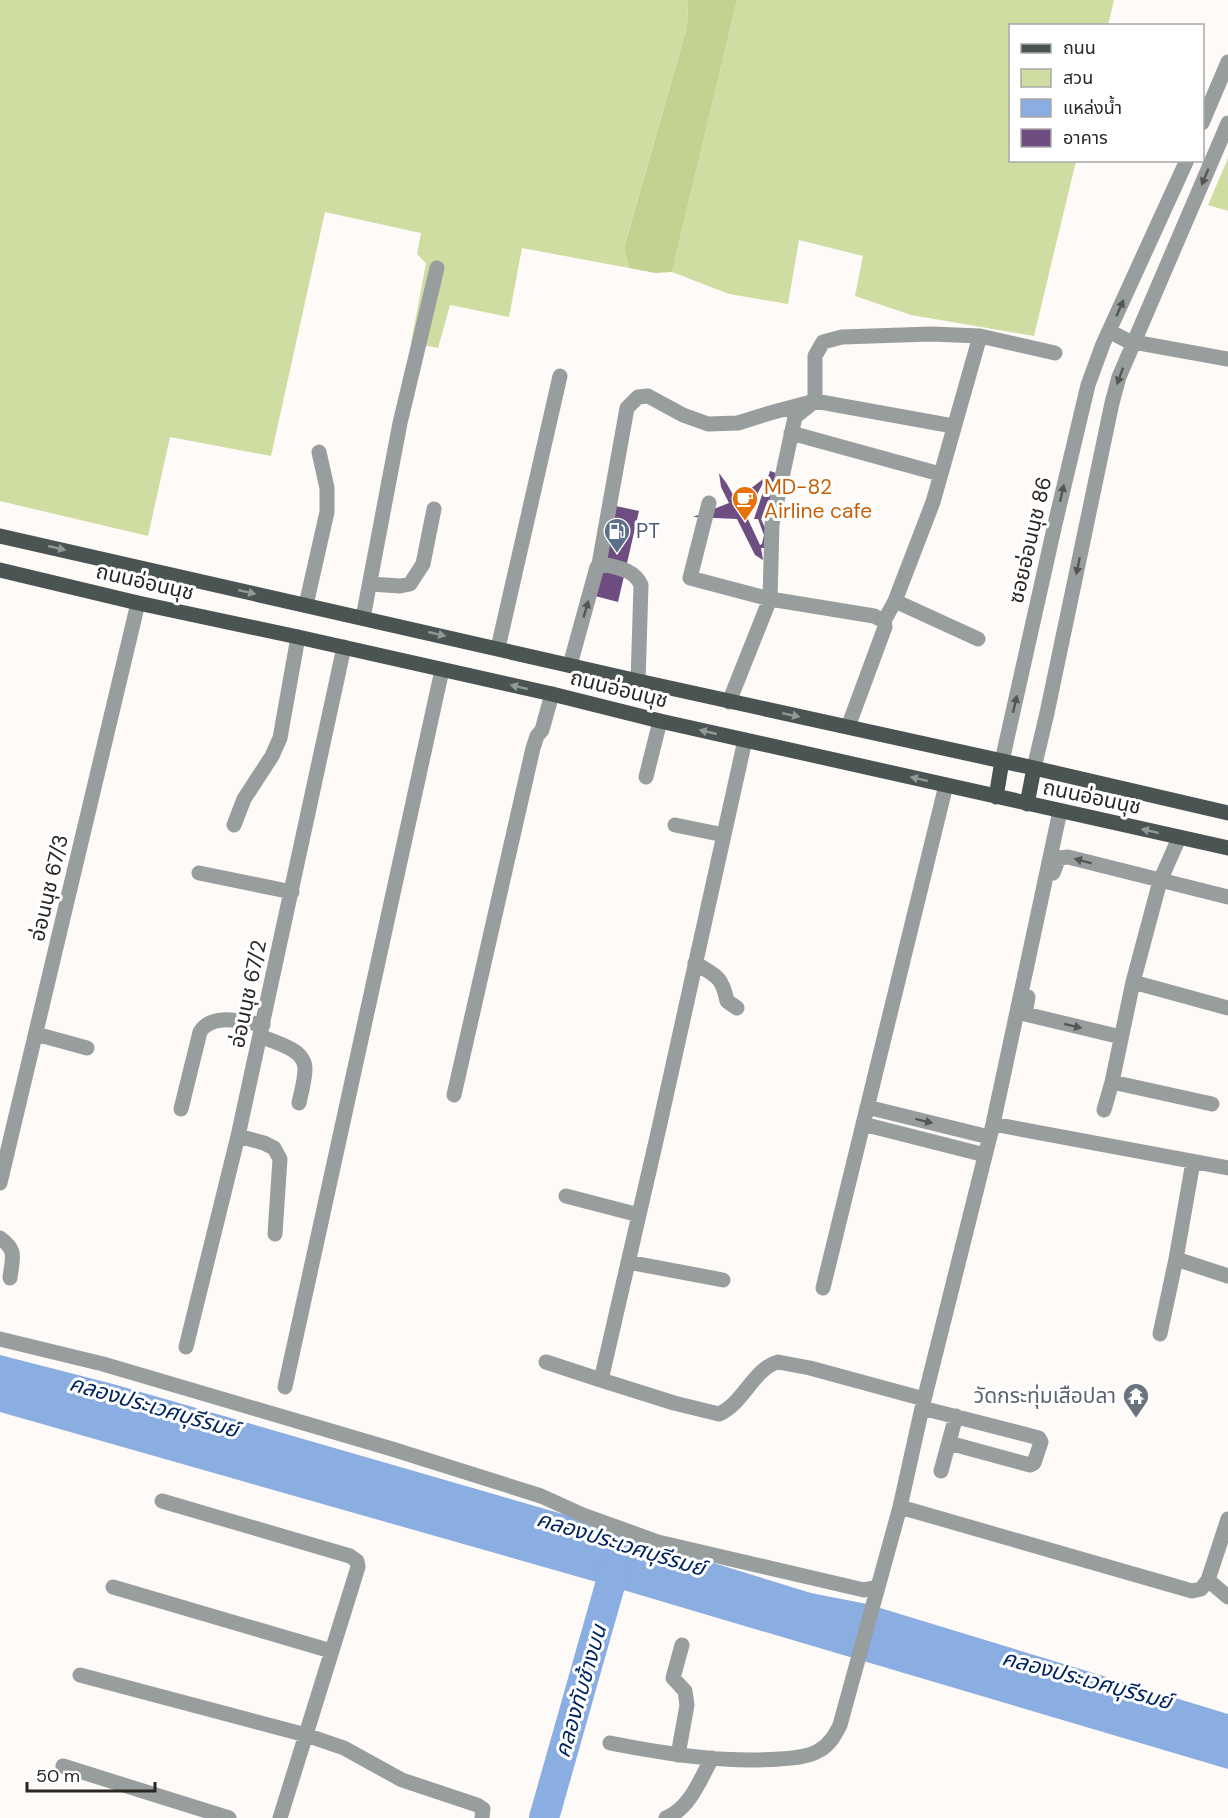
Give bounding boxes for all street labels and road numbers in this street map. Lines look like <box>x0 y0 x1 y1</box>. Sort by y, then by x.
street label: ซอยอ่อนนุช 86 <box>1002 474 1058 606</box>
street label: ถนนอ่อนนุช <box>93 557 197 607</box>
street label: ถนนอ่อนนุช <box>567 663 671 715</box>
street label: ถนนอ่อนนุช <box>1040 773 1144 821</box>
street label: อ่อนนุช 67/3 <box>23 832 75 944</box>
street label: อ่อนนุช 67/2 <box>223 938 273 1050</box>

